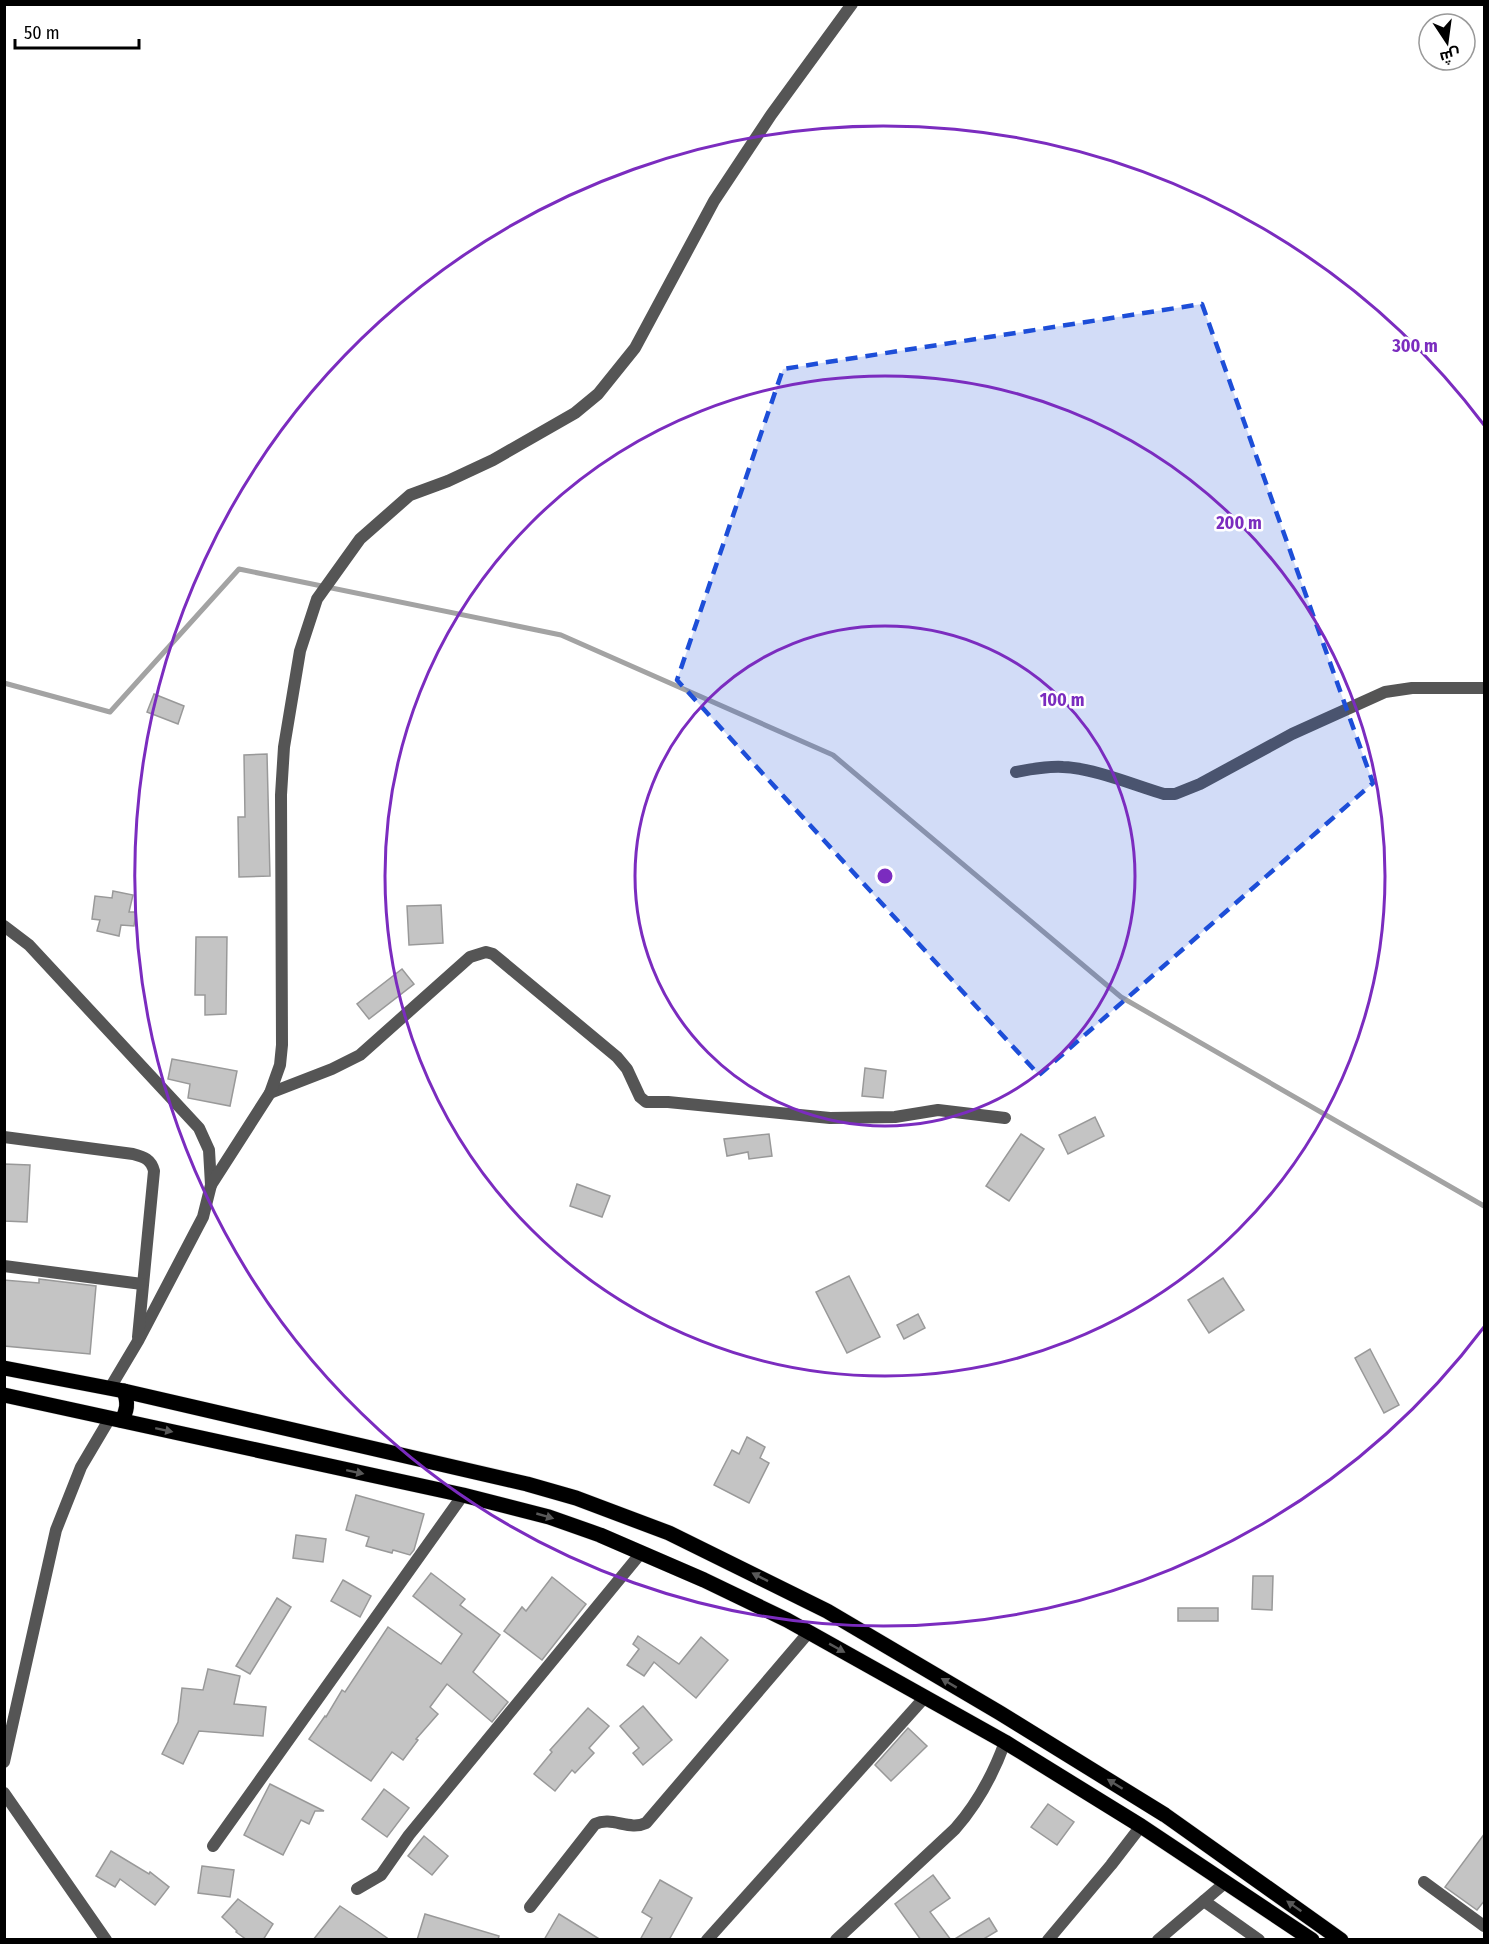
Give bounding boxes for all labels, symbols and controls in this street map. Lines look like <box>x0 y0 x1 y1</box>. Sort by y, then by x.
scale bar <box>15 12 140 50</box>
north arrow <box>1417 12 1477 72</box>
text: 50 m <box>24 22 60 44</box>
text: ش <box>1438 45 1462 68</box>
text: 300 m <box>1391 335 1438 357</box>
text: 200 m <box>1215 512 1262 534</box>
text: 100 m <box>1040 689 1084 711</box>
centre of rings <box>875 866 895 886</box>
one-way arrow <box>155 1425 174 1435</box>
one-way arrow <box>346 1467 364 1477</box>
one-way arrow <box>536 1512 554 1521</box>
one-way arrow <box>752 1572 769 1582</box>
one-way arrow <box>829 1643 846 1653</box>
one-way arrow <box>941 1677 957 1688</box>
one-way arrow <box>1107 1779 1123 1790</box>
one-way arrow <box>1286 1900 1302 1912</box>

